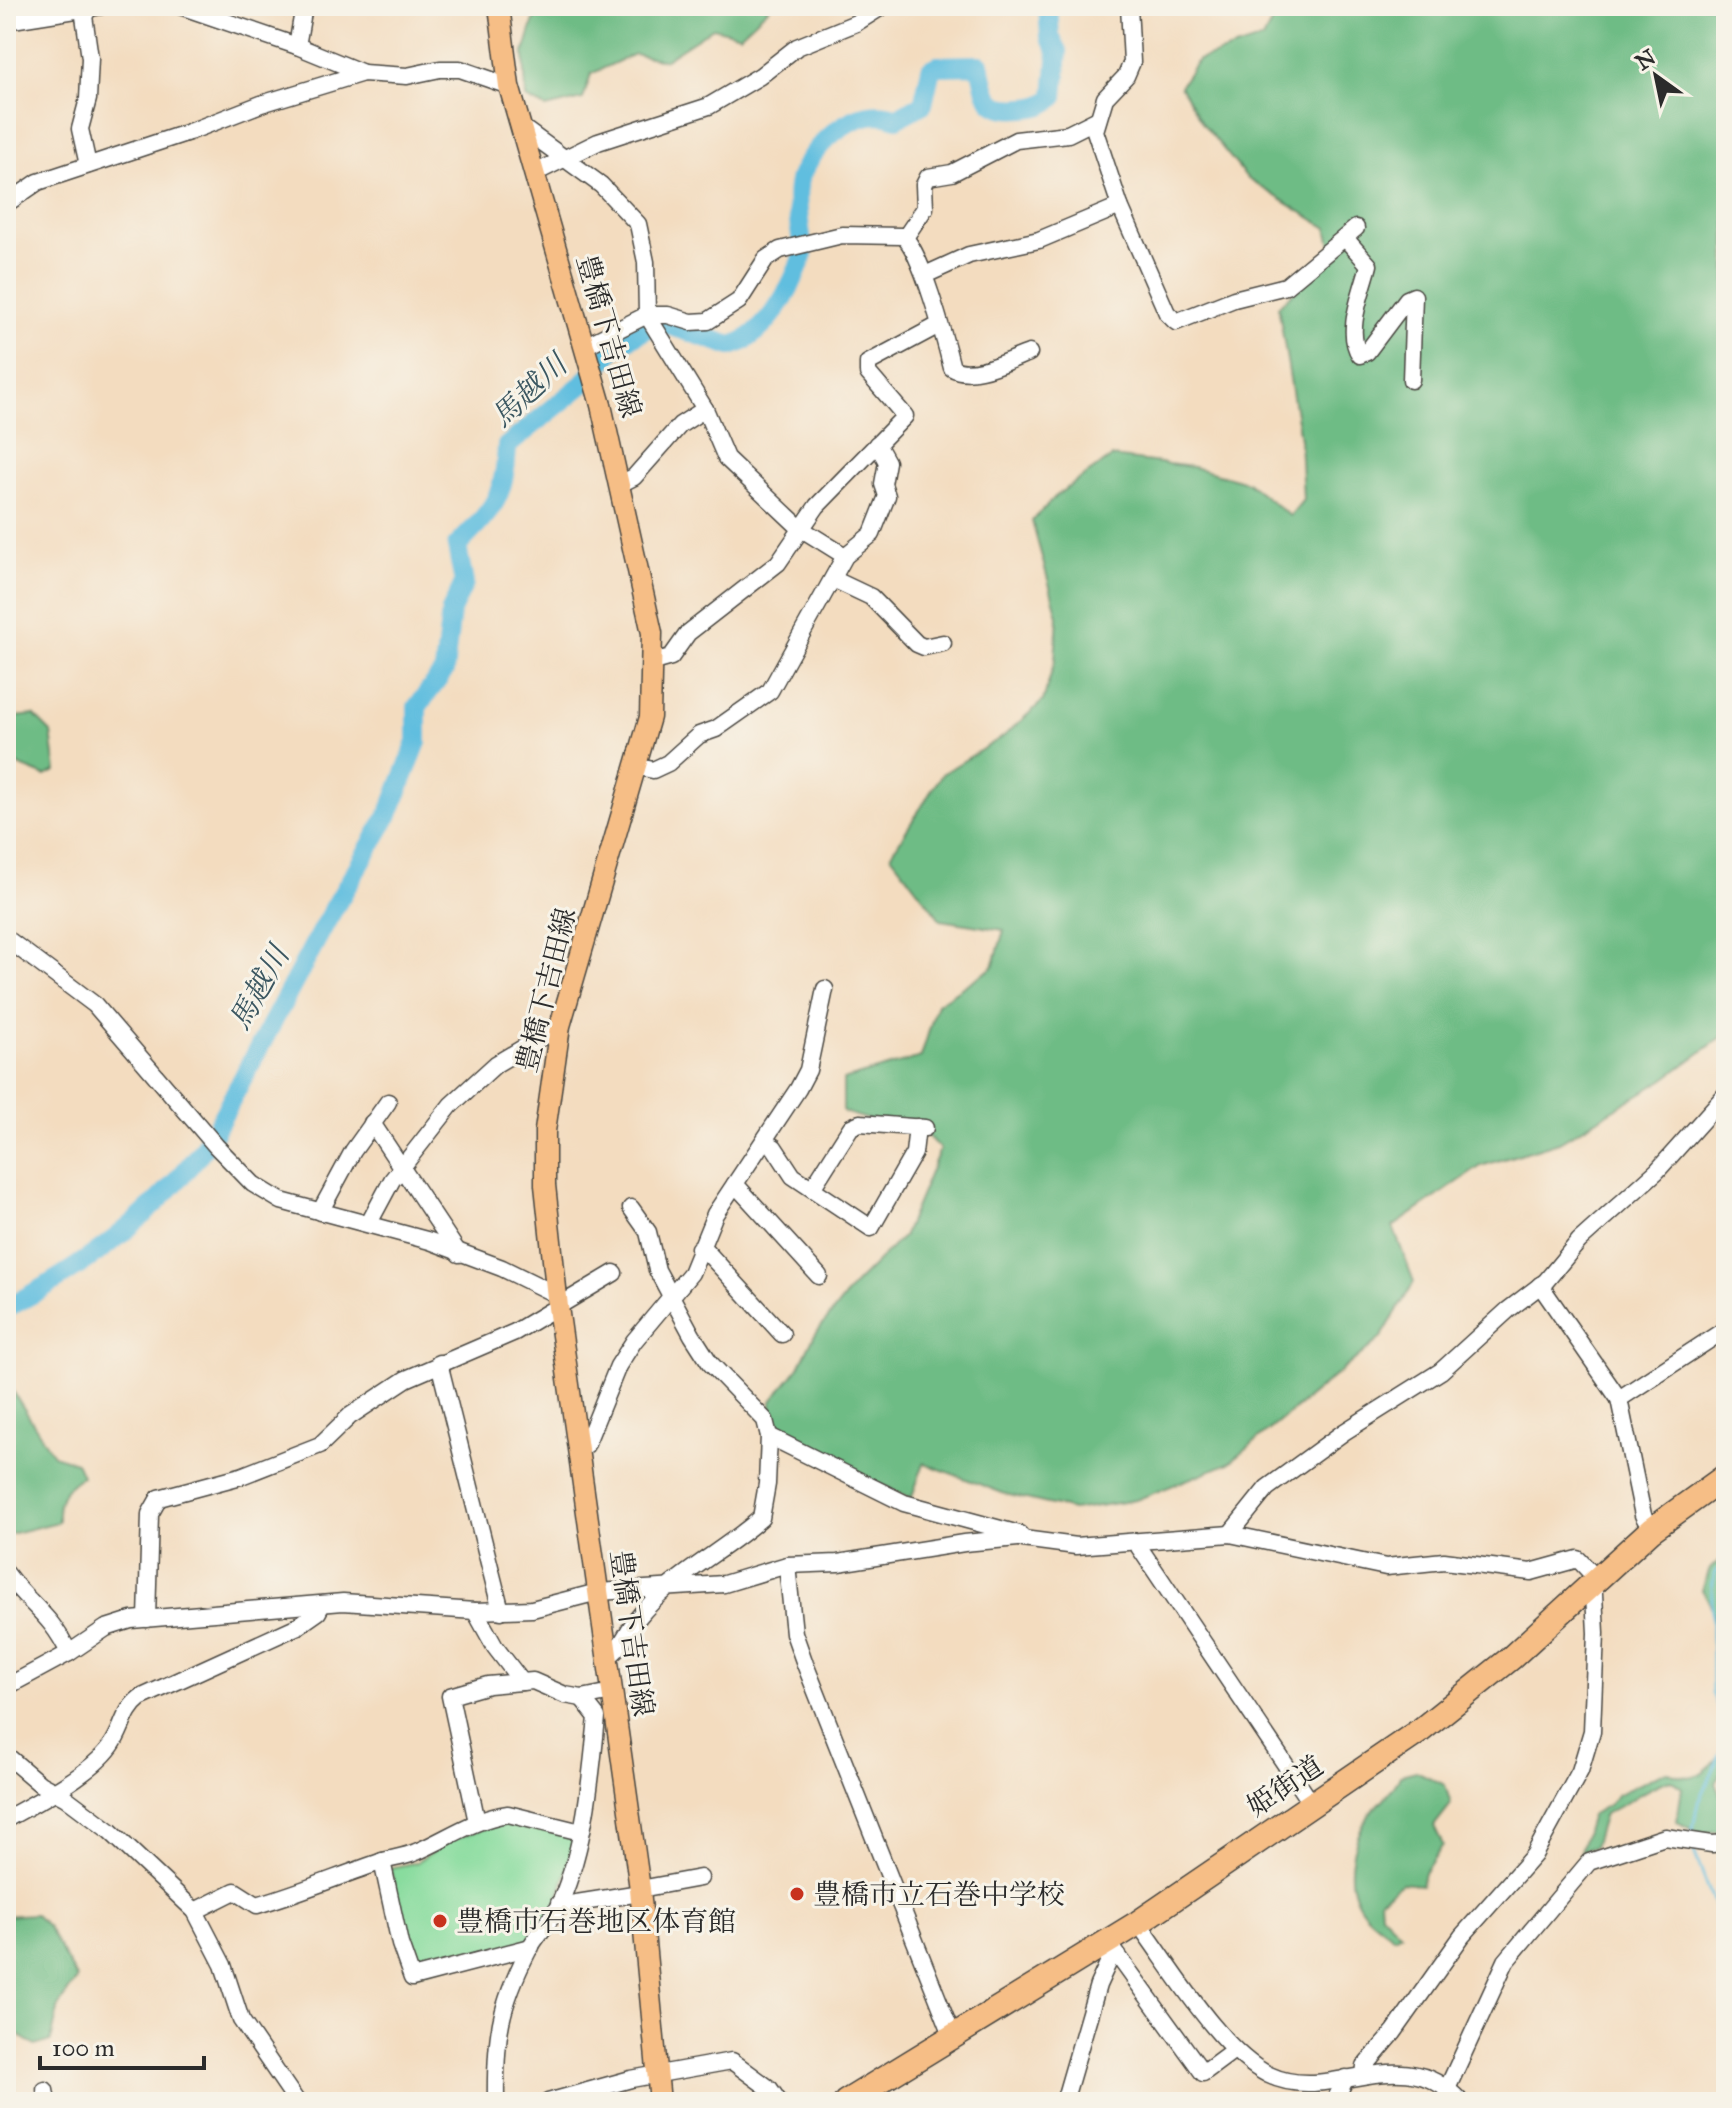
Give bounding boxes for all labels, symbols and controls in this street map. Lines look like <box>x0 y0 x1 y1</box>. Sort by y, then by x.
north arrow <box>1616 36 1696 116</box>
text: N <box>1630 43 1661 76</box>
street label: 豊橋下吉田線 <box>569 250 649 422</box>
water label: 馬越川 <box>484 345 576 435</box>
street label: 豊橋下吉田線 <box>509 904 583 1076</box>
water label: 馬越川 <box>221 937 298 1036</box>
street label: 豊橋下吉田線 <box>603 1547 661 1719</box>
street label: 姫街道 <box>1240 1748 1330 1824</box>
place label: 豊橋市立石巻中学校 <box>813 1877 1065 1912</box>
marker: 豊橋市立石巻中学校 <box>788 1885 806 1903</box>
place label: 豊橋市石巻地区体育館 <box>456 1904 736 1939</box>
marker: 豊橋市石巻地区体育館 <box>431 1912 449 1930</box>
scale bar <box>40 2020 204 2070</box>
text: 100 m <box>52 2033 115 2063</box>

